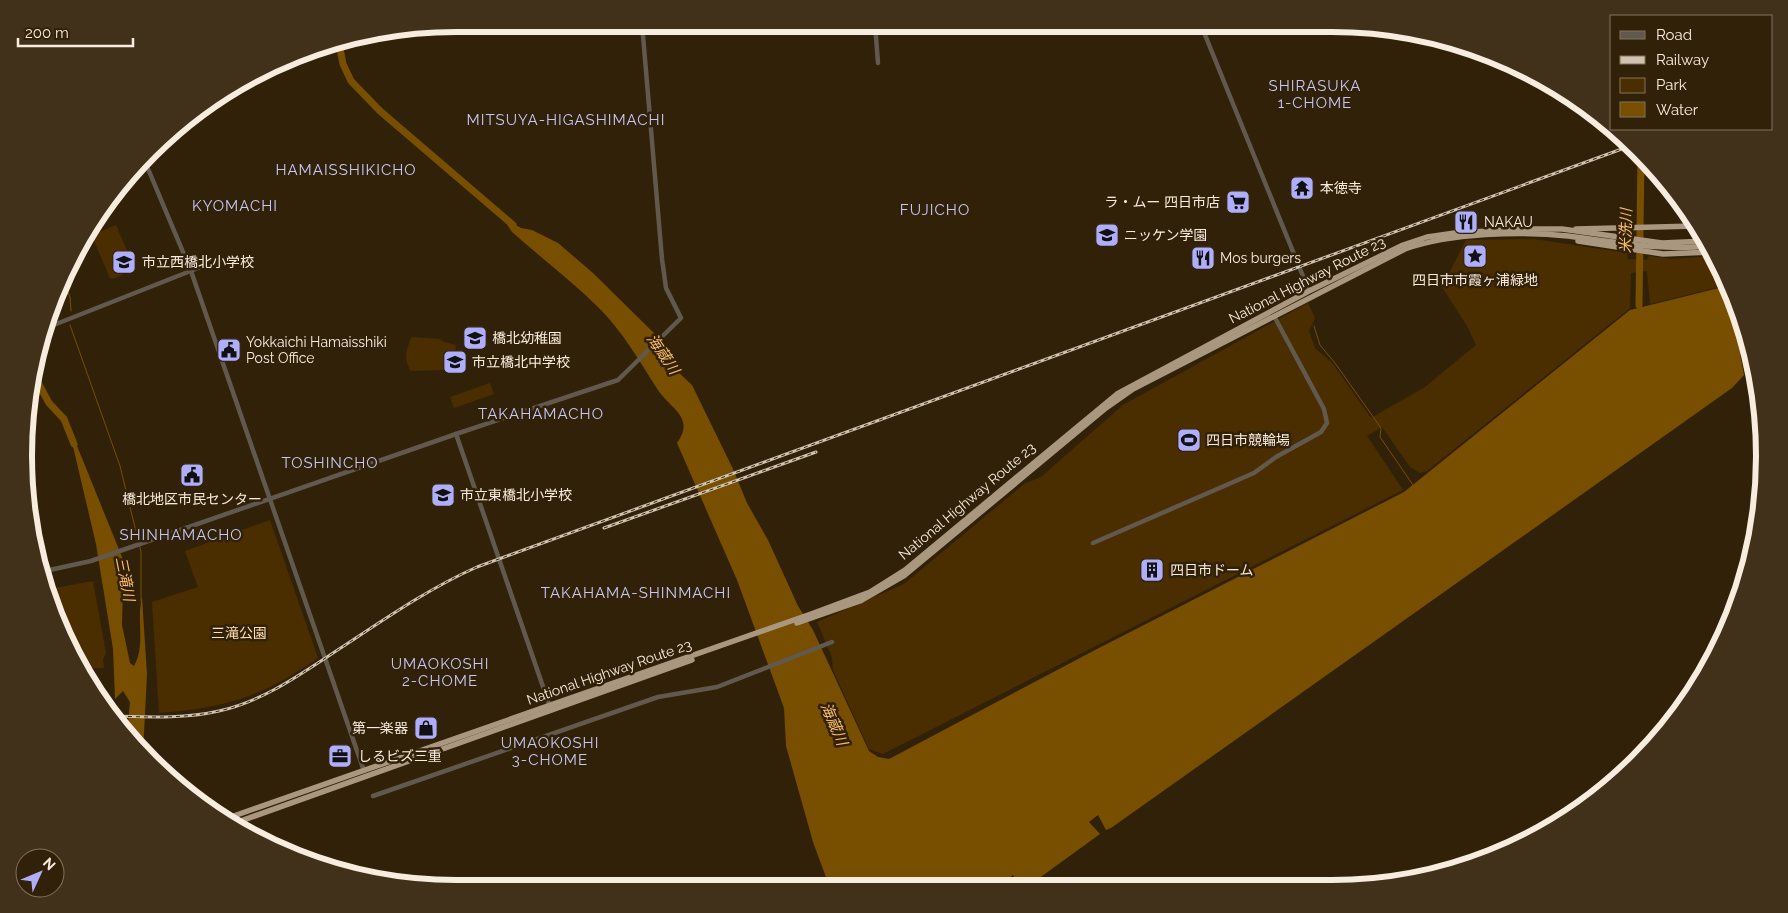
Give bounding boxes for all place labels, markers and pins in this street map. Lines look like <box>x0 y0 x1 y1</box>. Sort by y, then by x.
temple icon: 本徳寺 <box>1289 175 1315 201</box>
place label: 本徳寺 <box>1320 180 1362 196</box>
supermarket icon: ラ・ムー 四日市店 <box>1225 189 1251 215</box>
place label: ラ・ムー 四日市店 <box>1104 194 1220 210</box>
restaurant icon: NAKAU <box>1453 209 1479 235</box>
place label: NAKAU <box>1484 214 1533 230</box>
school or university icon: ニッケン学園 <box>1094 222 1120 248</box>
place label: ニッケン学園 <box>1124 227 1208 243</box>
place icon: 四日市市霞ヶ浦緑地 <box>1462 243 1488 269</box>
restaurant icon: Mos burgers <box>1190 245 1216 271</box>
school or university icon: 市立西橋北小学校 <box>111 249 137 275</box>
place label: Mos burgers <box>1220 250 1301 266</box>
place label: 市立西橋北小学校 <box>142 254 254 270</box>
place label: 四日市市霞ヶ浦緑地 <box>1412 272 1538 288</box>
school or university icon: 橋北幼稚園 <box>462 325 488 351</box>
place label: 橋北幼稚園 <box>492 330 562 346</box>
place label: Yokkaichi Hamaisshiki Post Office <box>246 334 387 366</box>
public building icon: Yokkaichi Hamaisshiki Post Office <box>216 337 242 363</box>
school or university icon: 市立橋北中学校 <box>442 349 468 375</box>
place label: 市立橋北中学校 <box>472 354 570 370</box>
sports icon: 四日市競輪場 <box>1176 427 1202 453</box>
place label: 四日市競輪場 <box>1206 432 1290 448</box>
public building icon: 橋北地区市民センター <box>179 462 205 488</box>
school or university icon: 市立東橋北小学校 <box>430 482 456 508</box>
place label: 市立東橋北小学校 <box>460 487 572 503</box>
place label: 橋北地区市民センター <box>122 491 262 507</box>
building icon: 四日市ドーム <box>1139 557 1165 583</box>
place label: 四日市ドーム <box>1170 562 1254 578</box>
shop icon: 第一楽器 <box>413 715 439 741</box>
place label: 第一楽器 <box>352 720 408 736</box>
office icon: しるビズ三重 <box>327 743 353 769</box>
place label: しるビズ三重 <box>358 748 442 764</box>

